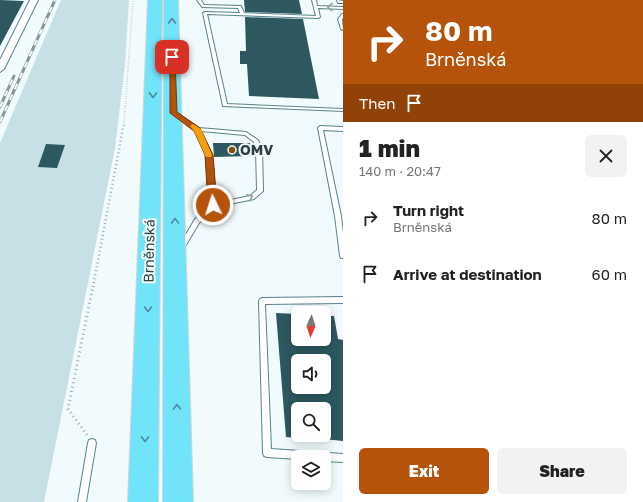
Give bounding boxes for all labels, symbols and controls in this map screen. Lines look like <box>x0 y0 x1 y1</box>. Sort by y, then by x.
one-way arrow <box>327 3 333 11</box>
text: 80 m <box>425 14 493 47</box>
icon: right <box>359 16 411 68</box>
one-way arrow <box>168 18 176 24</box>
pin <box>155 40 189 74</box>
icon: arrive <box>161 46 183 68</box>
text: Brněnská <box>425 48 506 70</box>
one-way arrow <box>149 92 157 98</box>
icon: arrive <box>403 92 425 114</box>
text: Then <box>359 94 395 112</box>
text: 1 min <box>359 133 420 162</box>
button: close <box>585 135 627 177</box>
place label: OMV <box>240 141 273 158</box>
marker: OMV <box>227 145 237 155</box>
text: 140 m · 20:47 <box>359 163 441 179</box>
position arrow <box>192 184 234 226</box>
one-way arrow <box>246 194 254 202</box>
text: Turn right <box>393 201 464 219</box>
icon: right <box>359 207 381 229</box>
text: 80 m <box>592 209 627 227</box>
one-way arrow <box>171 218 179 224</box>
street label: Brněnská <box>139 219 158 283</box>
text: Brněnská <box>393 219 452 235</box>
icon: arrive <box>359 263 381 285</box>
text: Arrive at destination <box>393 265 542 283</box>
text: 60 m <box>592 265 627 283</box>
one-way arrow <box>144 306 152 312</box>
north arrow <box>291 306 331 346</box>
map controls <box>291 306 331 490</box>
button: sound <box>291 354 331 394</box>
button: search <box>291 402 331 442</box>
one-way arrow <box>173 404 181 410</box>
one-way arrow <box>141 436 149 442</box>
button: Exit <box>359 448 489 494</box>
button: Share <box>497 448 627 494</box>
button: layers <box>291 450 331 490</box>

